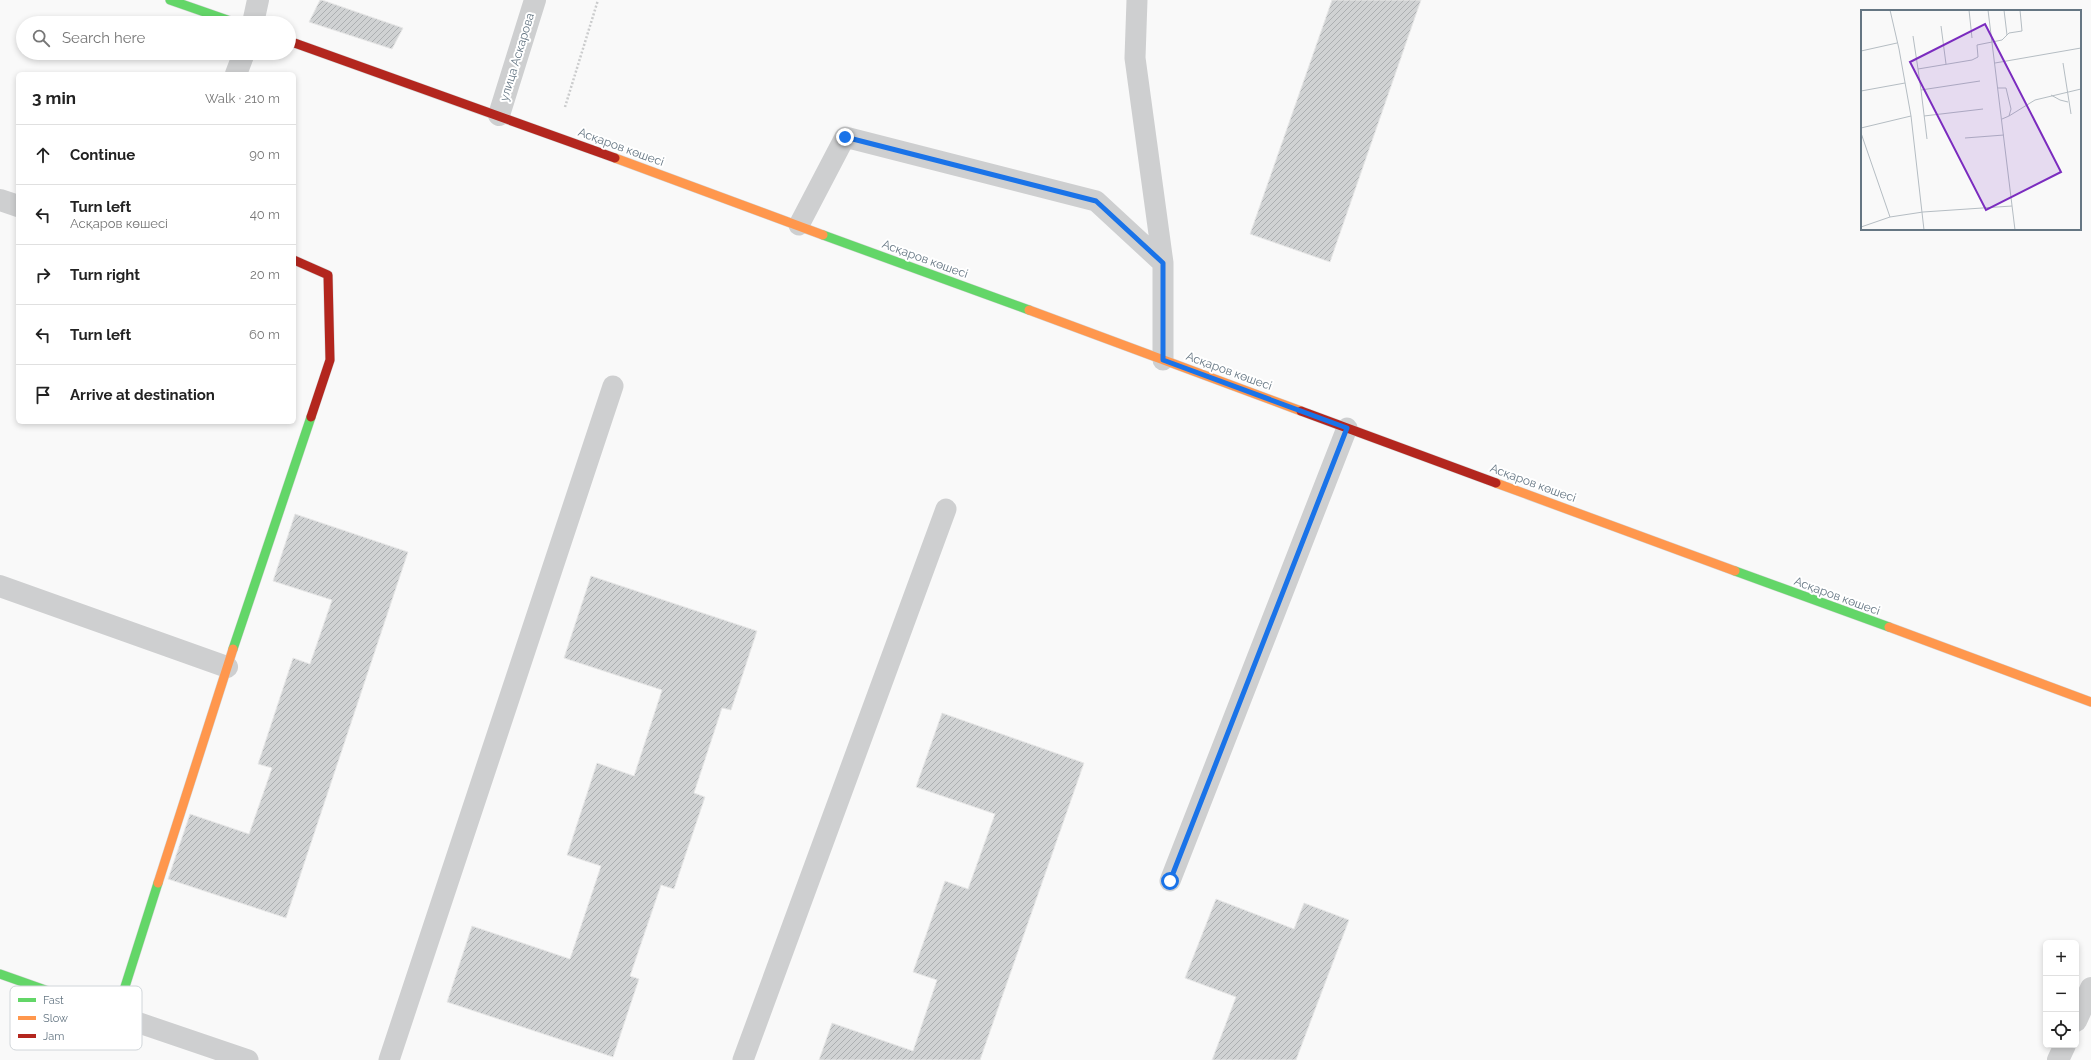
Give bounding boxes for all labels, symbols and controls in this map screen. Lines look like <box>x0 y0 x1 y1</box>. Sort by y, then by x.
inset map <box>1861 10 2081 230</box>
street label: улица Аскарова <box>497 11 537 103</box>
search box <box>16 16 296 60</box>
icon: search <box>30 27 52 49</box>
text: Search here <box>62 29 145 47</box>
text: 3 min <box>32 88 76 108</box>
text: Walk · 210 m <box>205 91 280 106</box>
street label: Асқаров көшесі <box>576 125 666 169</box>
route end <box>836 128 854 146</box>
icon: ahead <box>32 144 54 166</box>
text: Continue <box>70 146 135 164</box>
text: 90 m <box>249 147 280 162</box>
text: Turn left <box>70 198 131 216</box>
icon: left <box>32 204 54 226</box>
text: 40 m <box>250 207 280 222</box>
text: Асқаров көшесі <box>70 216 168 231</box>
street label: Асқаров көшесі <box>880 237 970 281</box>
icon: right <box>32 264 54 286</box>
text: Turn right <box>70 266 140 284</box>
text: 20 m <box>250 267 280 282</box>
icon: left <box>32 324 54 346</box>
text: Turn left <box>70 326 131 344</box>
text: 60 m <box>249 327 280 342</box>
street label: Асқаров көшесі <box>1184 349 1274 393</box>
icon: arrive <box>32 384 54 406</box>
text: Arrive at destination <box>70 386 215 404</box>
street label: Асқаров көшесі <box>1488 461 1578 505</box>
street label: Асқаров көшесі <box>1792 574 1882 618</box>
route start <box>1161 872 1179 890</box>
map controls <box>2043 940 2079 1048</box>
button: + <box>2043 940 2079 976</box>
button: − <box>2043 976 2079 1012</box>
legend <box>10 986 142 1050</box>
text: Fast <box>43 994 64 1007</box>
text: Slow <box>43 1012 68 1025</box>
button: locate <box>2043 1012 2079 1048</box>
text: Jam <box>43 1030 64 1043</box>

